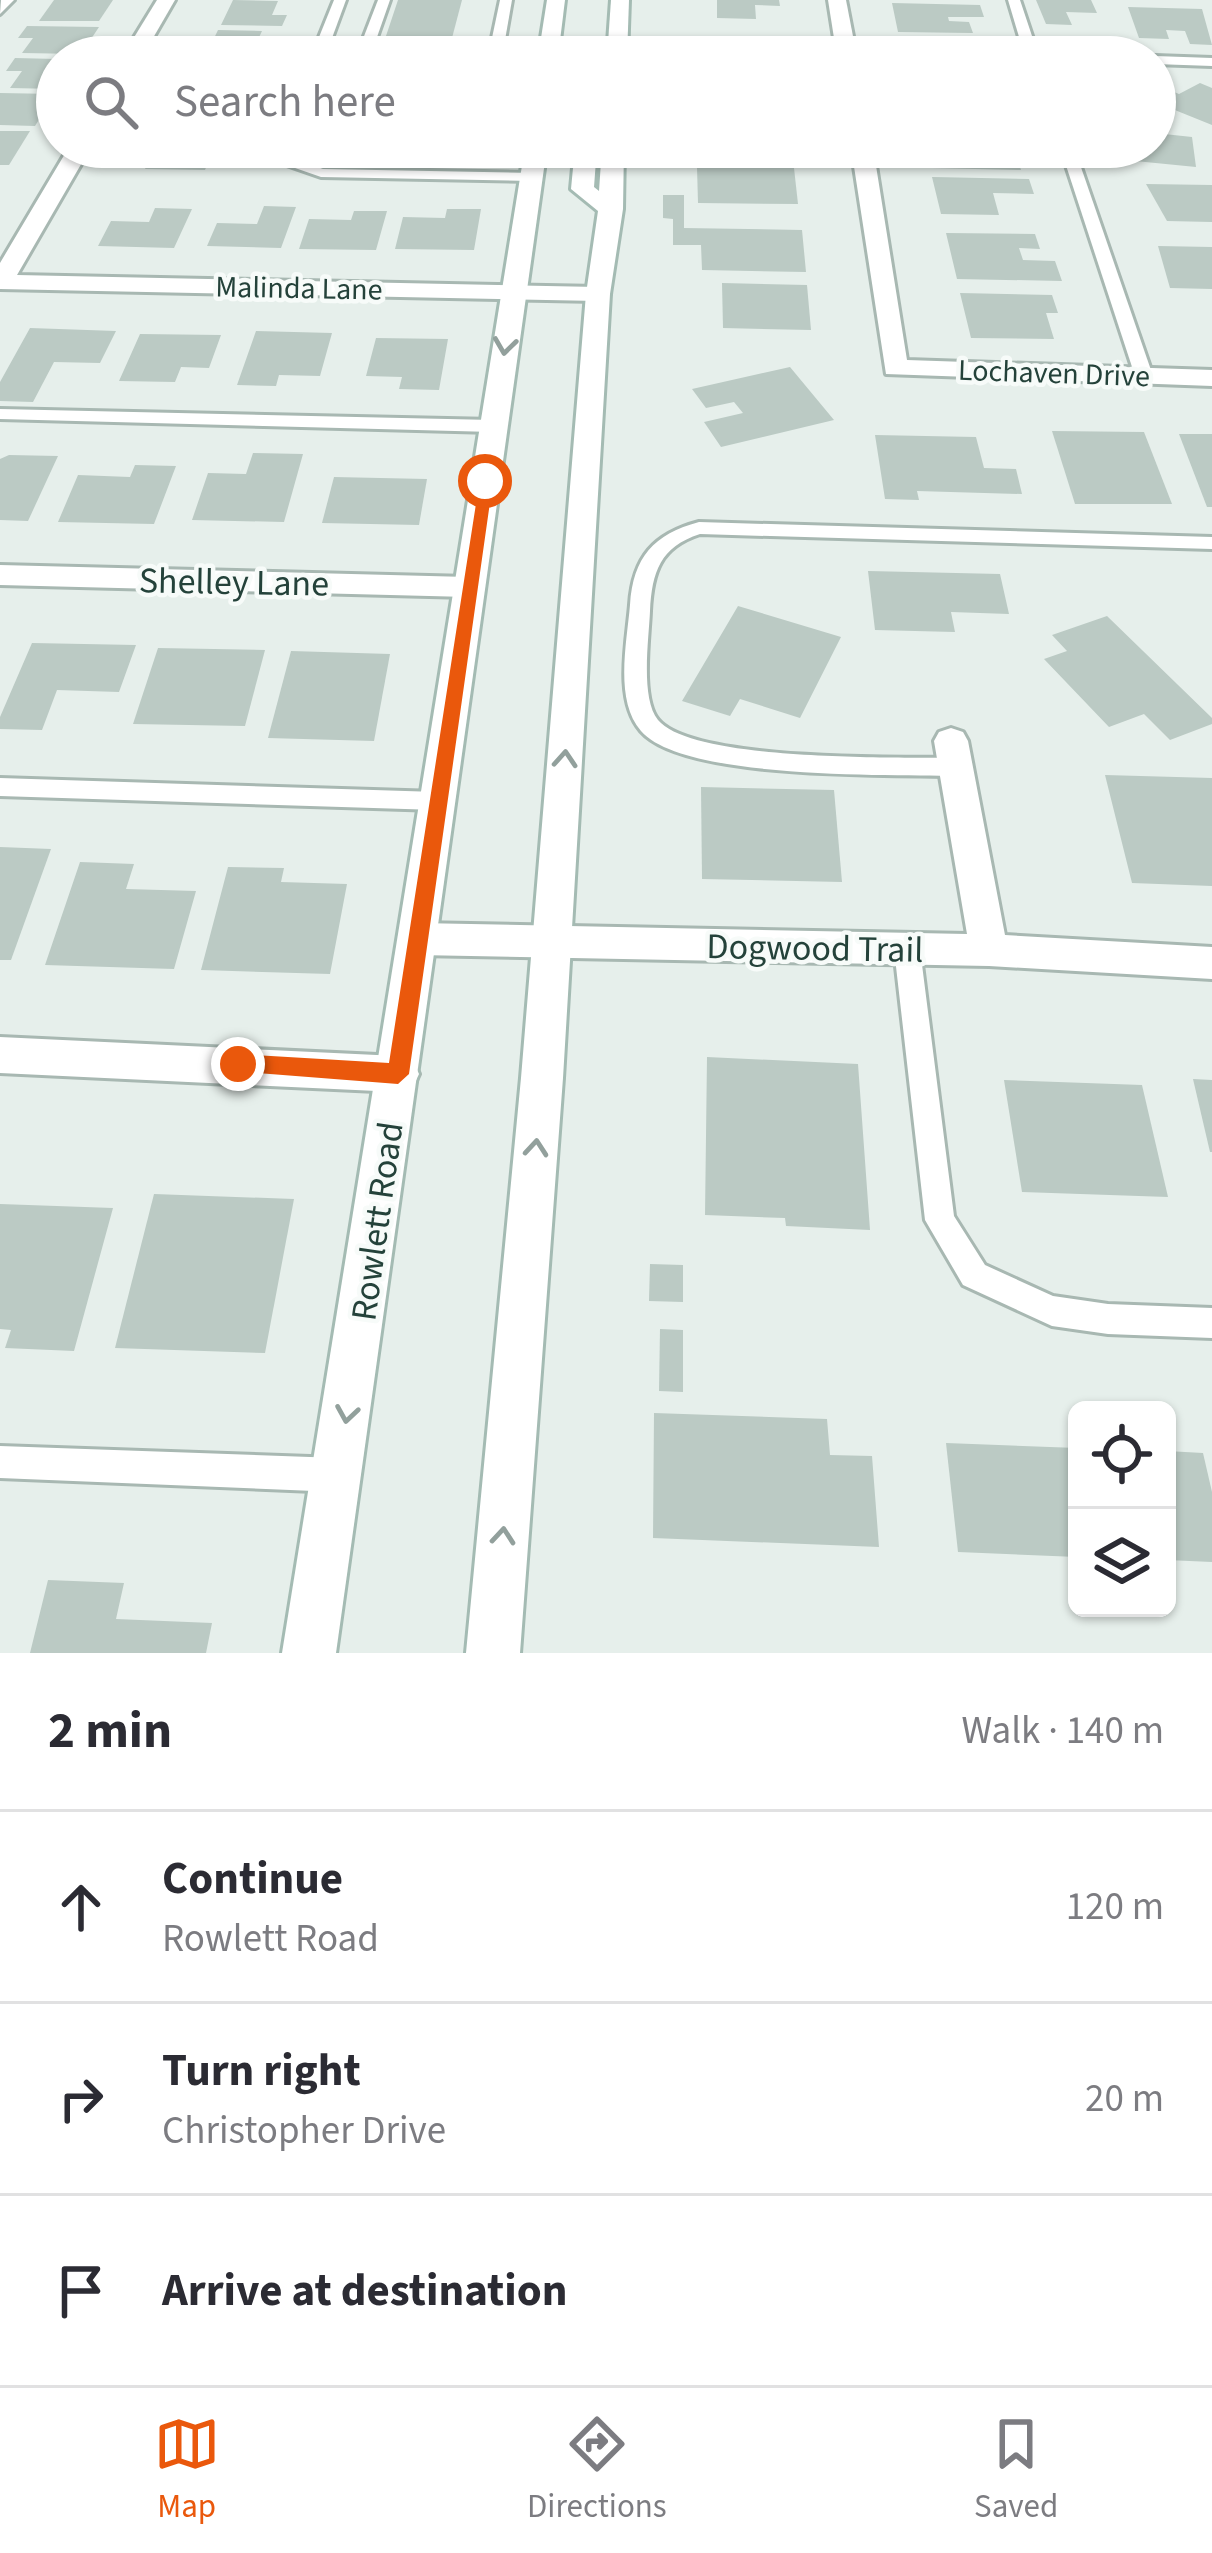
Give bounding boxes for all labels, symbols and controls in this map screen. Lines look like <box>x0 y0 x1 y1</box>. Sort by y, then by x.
search box <box>36 36 1176 168</box>
icon: search <box>78 69 144 135</box>
text: Search here <box>174 70 396 134</box>
street label: Malinda Lane <box>215 266 383 311</box>
one-way arrow <box>493 336 519 355</box>
street label: Lochaven Drive <box>957 349 1151 398</box>
route start <box>458 454 512 508</box>
street label: Shelley Lane <box>138 555 330 610</box>
one-way arrow <box>551 749 577 768</box>
street label: Dogwood Trail <box>706 921 924 976</box>
route end <box>211 1037 265 1091</box>
street label: Rowlett Road <box>338 1119 417 1324</box>
one-way arrow <box>523 1138 548 1157</box>
map controls <box>1068 1401 1176 1617</box>
button: locate <box>1068 1401 1176 1509</box>
one-way arrow <box>336 1404 361 1424</box>
button: layers <box>1068 1509 1176 1617</box>
one-way arrow <box>490 1526 515 1545</box>
text: 2 min <box>48 1695 172 1767</box>
text: Walk · 140 m <box>961 1703 1164 1759</box>
text: Continue <box>162 1847 343 1911</box>
icon: ahead <box>48 1874 114 1940</box>
text: 120 m <box>1066 1879 1164 1935</box>
text: Rowlett Road <box>162 1911 379 1967</box>
text: Turn right <box>162 2039 361 2103</box>
icon: right <box>48 2066 114 2132</box>
text: 20 m <box>1085 2071 1164 2127</box>
text: Christopher Drive <box>162 2103 446 2159</box>
icon: arrive <box>48 2258 114 2324</box>
text: Arrive at destination <box>162 2259 567 2323</box>
tab: Map <box>154 2411 220 2530</box>
tab: Directions <box>527 2411 667 2530</box>
tab: Saved <box>974 2411 1058 2530</box>

